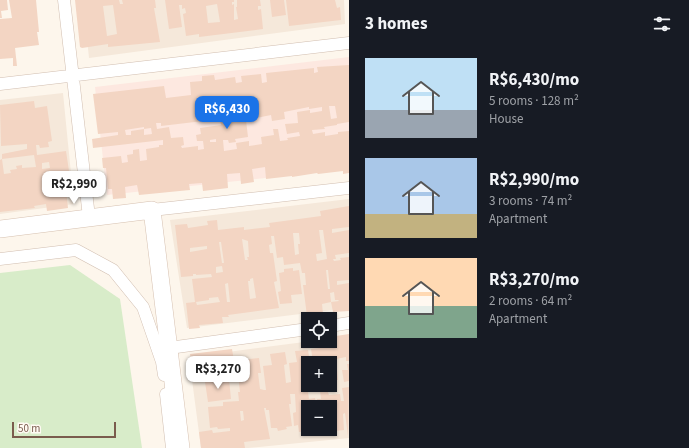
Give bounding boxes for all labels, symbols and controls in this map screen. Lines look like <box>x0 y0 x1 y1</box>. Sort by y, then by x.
text: 3 homes <box>365 12 427 36</box>
icon: filters <box>651 13 673 35</box>
text: R$6,430/mo <box>489 68 579 92</box>
icon: home <box>397 74 445 122</box>
text: 5 rooms · 128 m² <box>489 92 579 110</box>
pin: R$6,430 <box>190 96 264 130</box>
text: R$6,430 <box>204 100 250 118</box>
text: House <box>489 110 524 128</box>
text: R$2,990/mo <box>489 168 579 192</box>
pin: R$2,990 <box>37 171 111 205</box>
icon: home <box>397 174 445 222</box>
text: R$2,990 <box>51 175 97 193</box>
text: 3 rooms · 74 m² <box>489 192 572 210</box>
text: Apartment <box>489 210 547 228</box>
text: R$3,270/mo <box>489 268 579 292</box>
icon: home <box>397 274 445 322</box>
text: 2 rooms · 64 m² <box>489 292 572 310</box>
text: Apartment <box>489 310 547 328</box>
map controls <box>301 312 337 436</box>
button: locate <box>301 312 337 348</box>
pin: R$3,270 <box>181 356 255 390</box>
button: + <box>301 356 337 392</box>
text: R$3,270 <box>195 360 241 378</box>
button: − <box>301 400 337 436</box>
scale bar <box>12 420 116 439</box>
text: 50 m <box>18 421 40 436</box>

